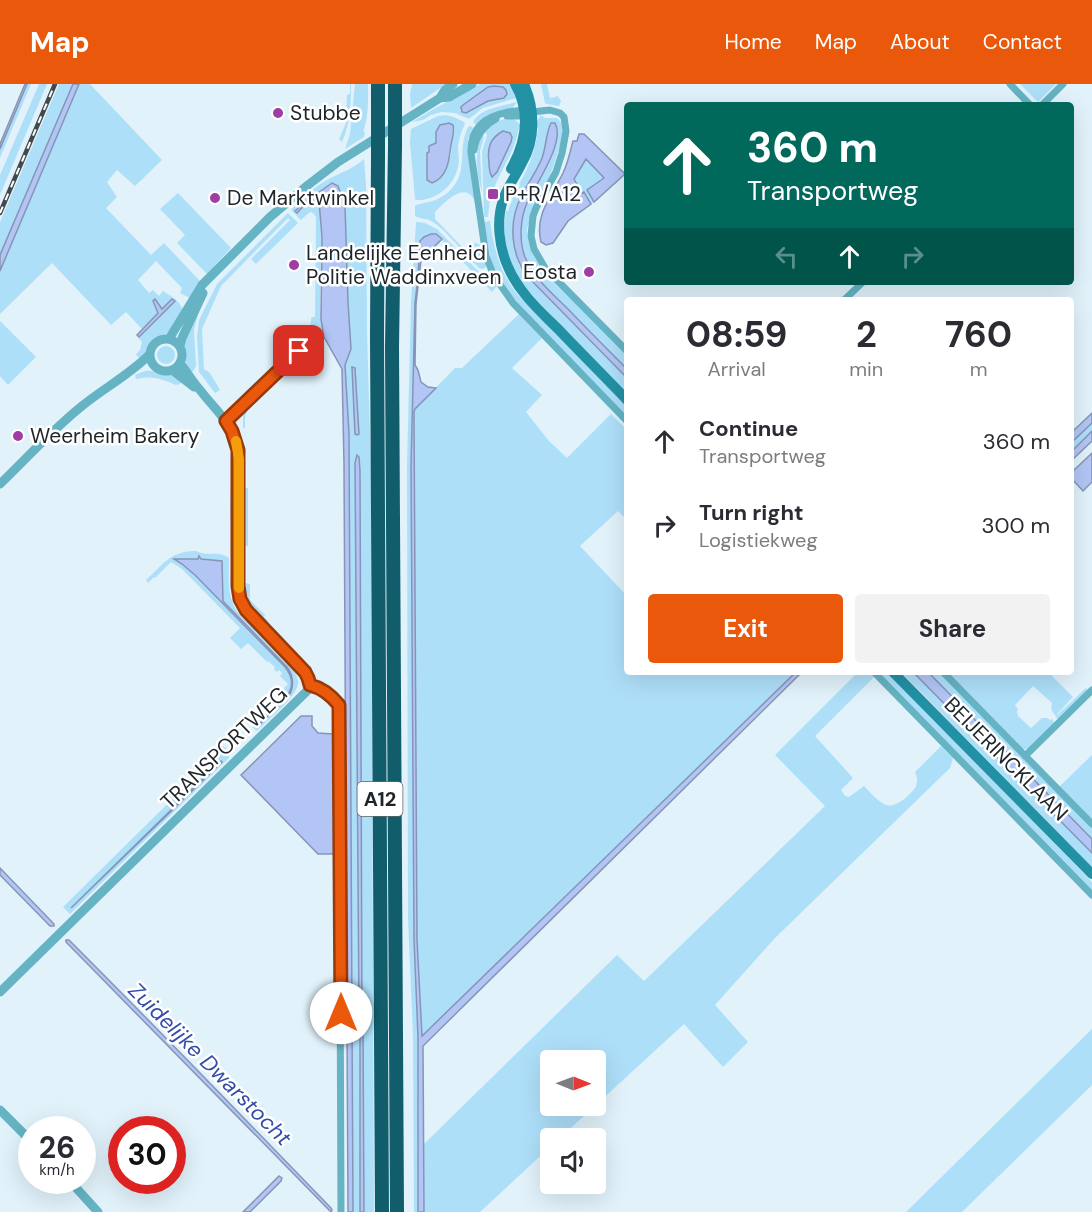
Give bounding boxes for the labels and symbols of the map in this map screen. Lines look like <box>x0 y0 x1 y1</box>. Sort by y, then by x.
place label: Stubbe <box>290 99 361 127</box>
marker: Stubbe <box>271 106 285 120</box>
place label: P+R/A12 <box>505 180 581 208</box>
place label: De Marktwinkel <box>227 184 374 212</box>
marker: P+R/A12 <box>486 187 500 201</box>
marker: De Marktwinkel <box>208 191 222 205</box>
place label: Landelijke Eenheid Politie Waddinxveen <box>306 239 502 291</box>
marker: Landelijke Eenheid Politie Waddinxveen <box>287 258 301 272</box>
place label: Eosta <box>523 258 577 286</box>
marker: Eosta <box>582 265 596 279</box>
pin <box>273 325 324 376</box>
place label: Weerheim Bakery <box>30 422 200 450</box>
marker: Weerheim Bakery <box>11 429 25 443</box>
street label: TRANSPORTWEG <box>155 680 293 816</box>
street label: BEIJERINCKLAAN <box>938 691 1074 827</box>
road number: A12 <box>358 782 403 816</box>
water label: Zuidelijke Dwarstocht <box>122 976 298 1152</box>
position arrow <box>309 981 373 1045</box>
north arrow <box>540 1050 606 1116</box>
speed limit sign: 30 <box>108 1116 186 1194</box>

